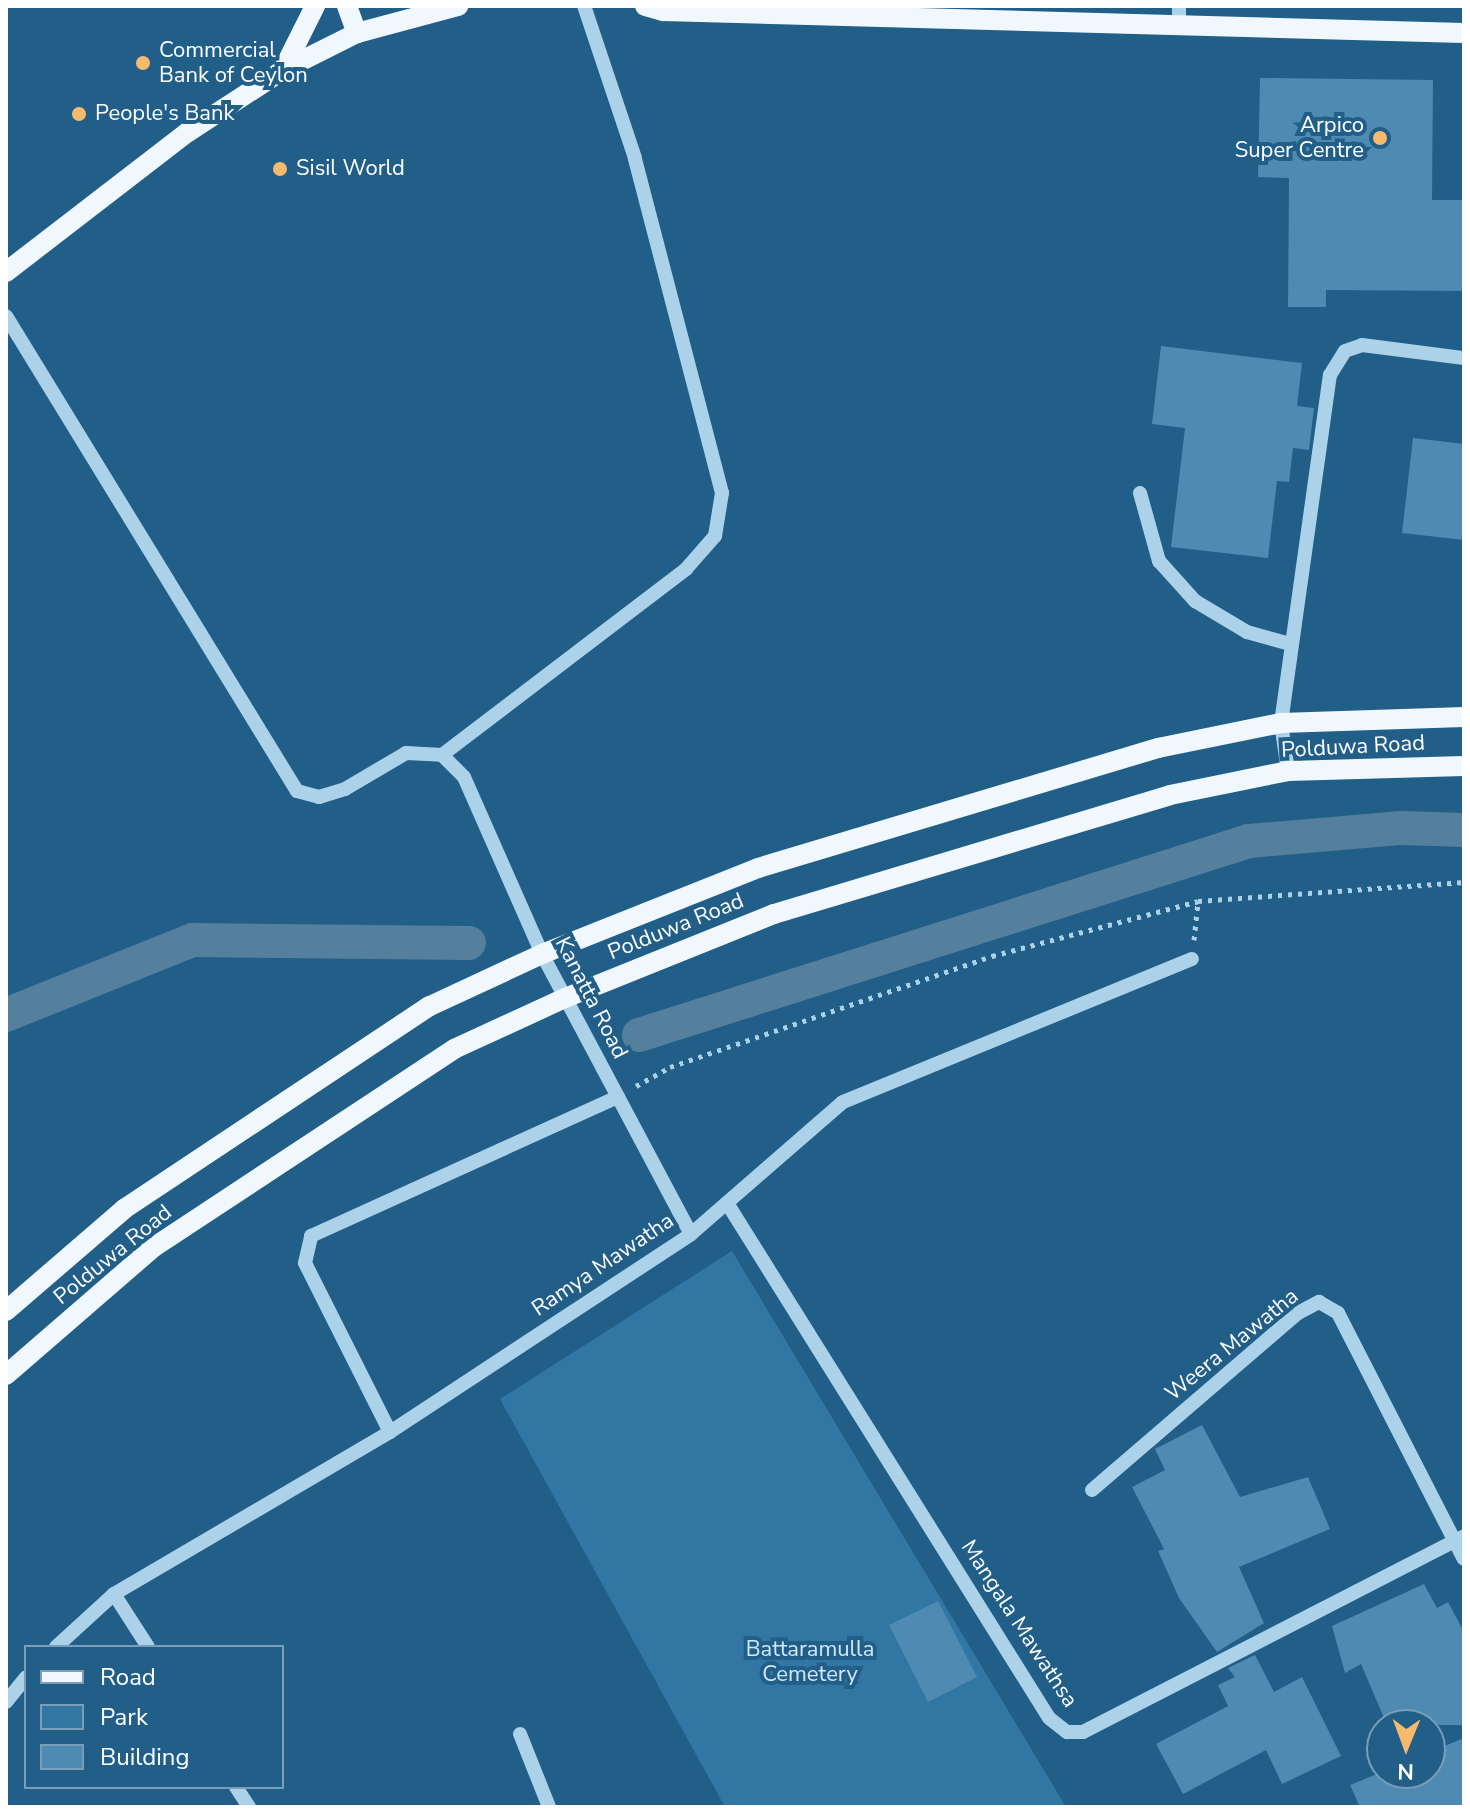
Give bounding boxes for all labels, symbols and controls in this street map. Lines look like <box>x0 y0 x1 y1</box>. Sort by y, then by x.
place label: Commercial Bank of Ceylon <box>159 37 308 88</box>
marker: Commercial Bank of Ceylon <box>134 54 152 72</box>
place label: People's Bank <box>95 101 234 127</box>
marker: People's Bank <box>70 105 88 123</box>
place label: Arpico Super Centre <box>1235 112 1364 164</box>
marker: Arpico Super Centre <box>1371 129 1389 147</box>
place label: Sisil World <box>296 156 405 182</box>
marker: Sisil World <box>271 160 289 178</box>
street label: Polduwa Road <box>1280 730 1426 764</box>
street label: Polduwa Road <box>604 888 748 966</box>
street label: Kanatta Road <box>549 933 633 1063</box>
street label: Polduwa Road <box>49 1199 177 1311</box>
street label: Ramya Mawatha <box>527 1208 679 1322</box>
street label: Weera Mawatha <box>1160 1283 1304 1407</box>
street label: Mangala Mawathsa <box>955 1535 1083 1713</box>
park label: Battaramulla Cemetery <box>746 1636 874 1688</box>
legend <box>24 1645 284 1789</box>
text: Road <box>100 1661 156 1693</box>
text: Park <box>100 1701 148 1733</box>
north arrow <box>1366 1709 1446 1789</box>
text: Building <box>100 1741 190 1773</box>
text: N <box>1397 1756 1414 1786</box>

